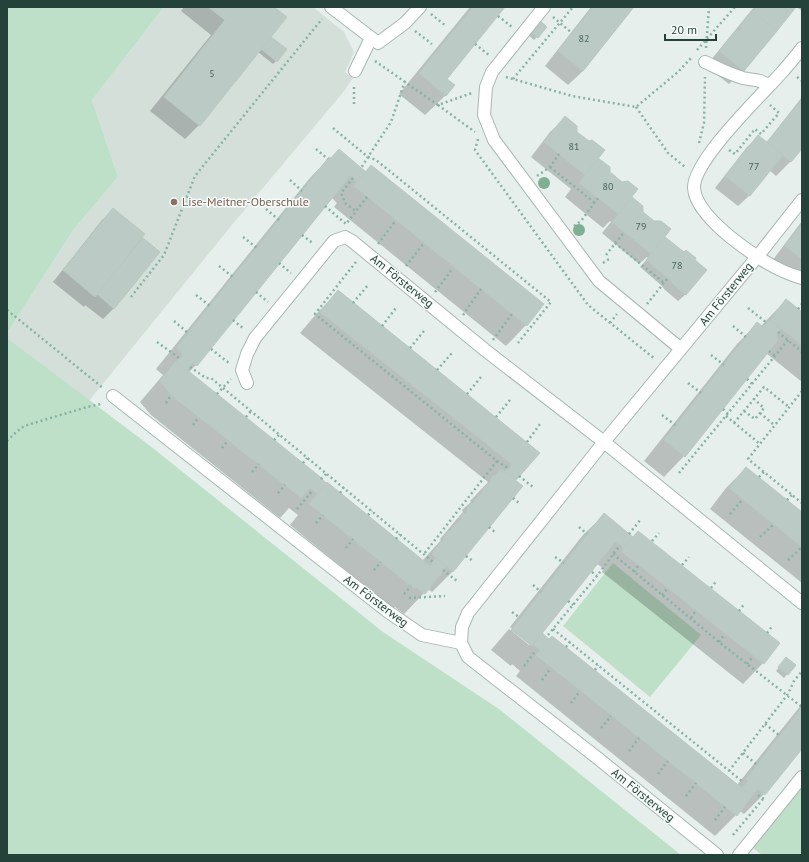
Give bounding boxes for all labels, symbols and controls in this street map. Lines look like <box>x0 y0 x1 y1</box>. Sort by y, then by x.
scale bar <box>665 16 716 42</box>
text: 20 m <box>671 22 697 37</box>
house number: 82 <box>579 32 589 45</box>
house number: 5 <box>209 67 215 80</box>
house number: 81 <box>569 140 579 153</box>
house number: 77 <box>749 160 759 173</box>
house number: 80 <box>603 180 614 193</box>
place label: Lise-Meitner-Oberschule <box>182 194 309 209</box>
marker: Lise-Meitner-Oberschule <box>169 197 179 207</box>
house number: 79 <box>636 220 646 233</box>
street label: Am Försterweg <box>368 251 437 311</box>
house number: 78 <box>672 259 682 272</box>
street label: Am Försterweg <box>696 259 756 328</box>
street label: Am Försterweg <box>341 571 412 630</box>
street label: Am Försterweg <box>609 765 678 825</box>

